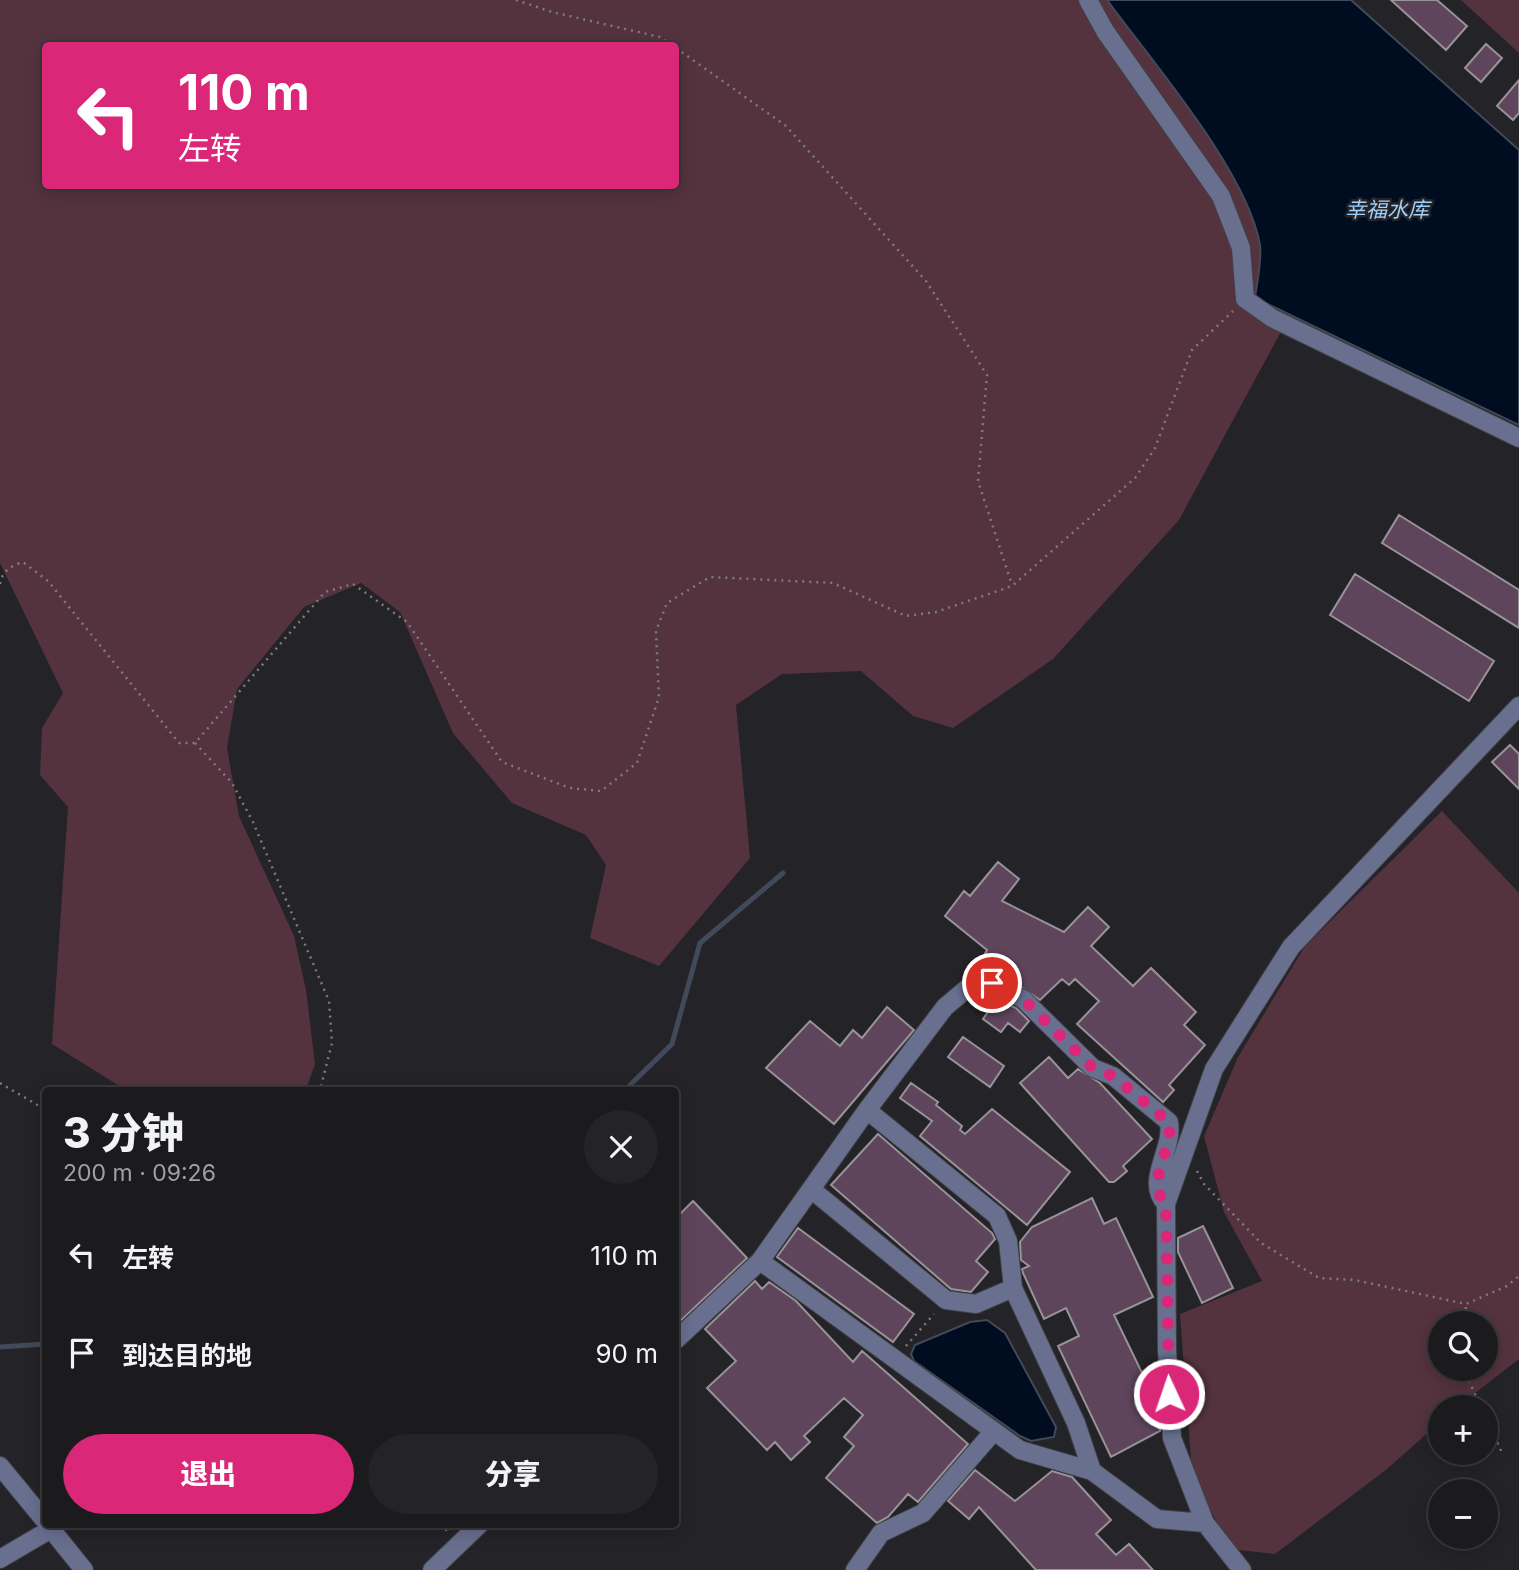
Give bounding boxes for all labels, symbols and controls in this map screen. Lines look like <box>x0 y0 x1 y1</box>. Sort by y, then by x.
text: 110 m <box>178 63 310 122</box>
icon: left <box>63 70 154 161</box>
text: 左转 <box>178 129 242 168</box>
water label: 幸福水库 <box>1345 197 1432 222</box>
pin <box>962 953 1022 1013</box>
icon: arrive <box>973 964 1011 1002</box>
text: 3 分钟 <box>63 1107 184 1158</box>
button: close <box>584 1110 658 1184</box>
text: 200 m · 09:26 <box>63 1159 216 1187</box>
icon: left <box>63 1236 101 1274</box>
text: 110 m <box>590 1240 658 1271</box>
text: 左转 <box>122 1242 174 1273</box>
map controls <box>1428 1311 1498 1549</box>
button: search <box>1428 1311 1498 1381</box>
icon: arrive <box>63 1334 101 1372</box>
text: 90 m <box>595 1338 658 1369</box>
text: 到达目的地 <box>122 1340 252 1371</box>
position arrow <box>1132 1357 1206 1431</box>
button: + <box>1428 1395 1498 1465</box>
button: 退出 <box>63 1434 354 1514</box>
button: 分享 <box>368 1434 658 1514</box>
button: − <box>1428 1479 1498 1549</box>

